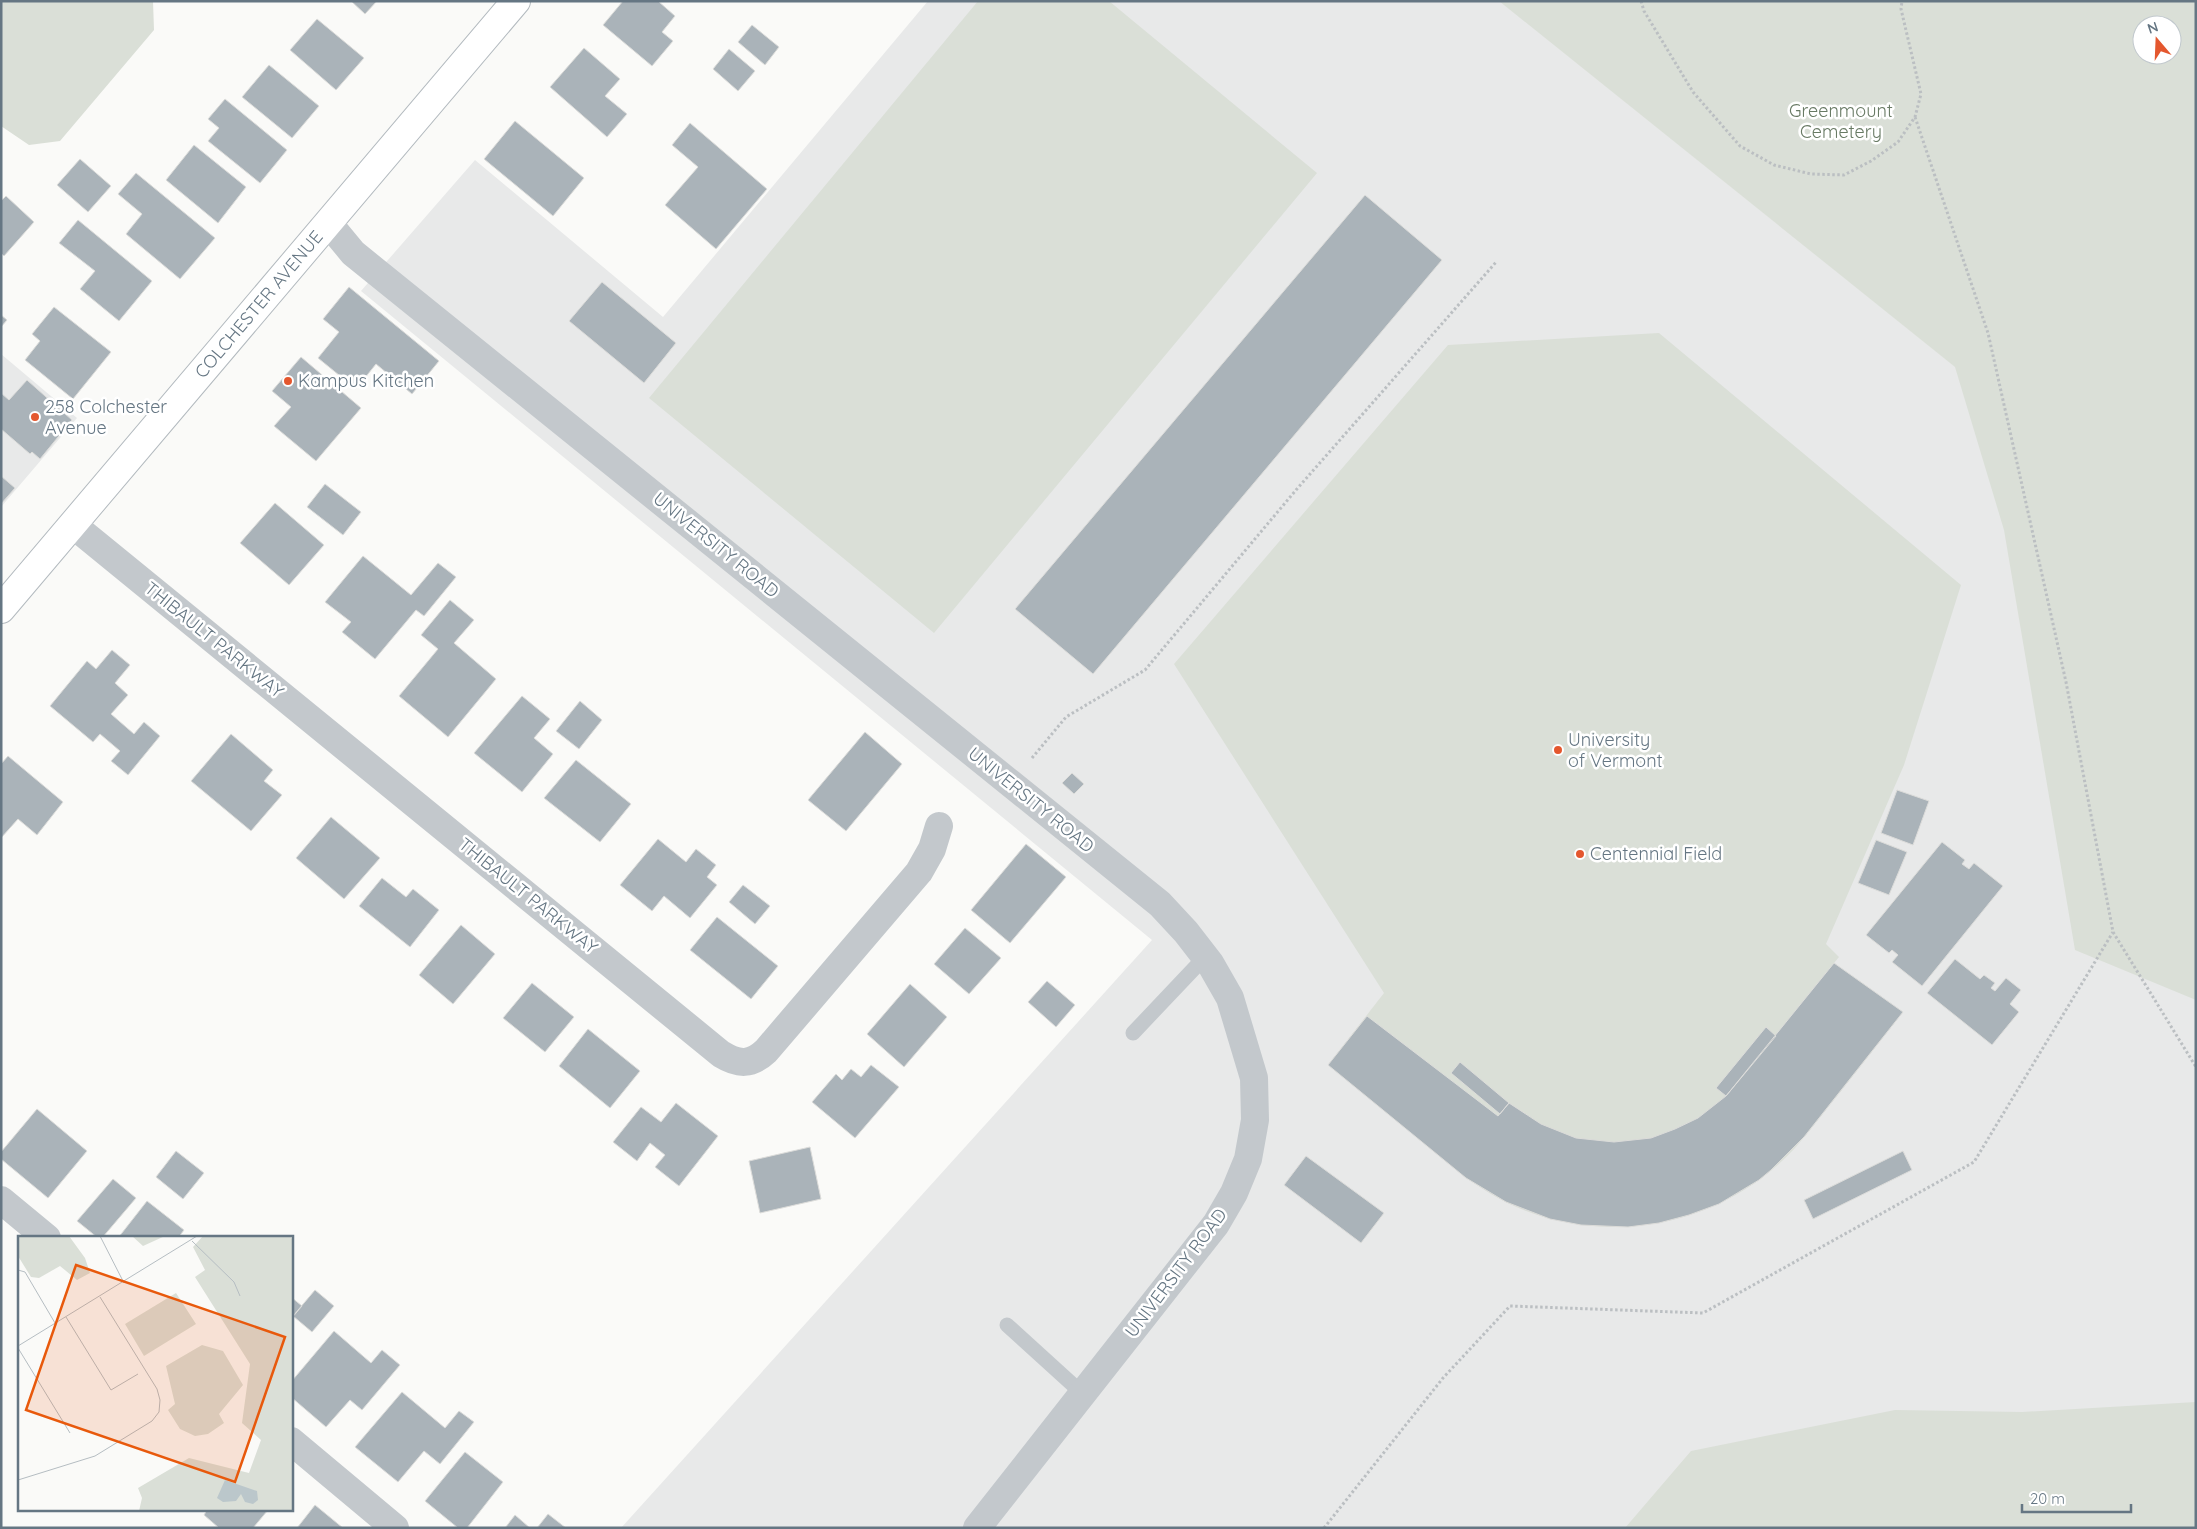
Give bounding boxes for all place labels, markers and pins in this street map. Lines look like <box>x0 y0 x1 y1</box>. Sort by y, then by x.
place label: Kampus Kitchen <box>298 369 434 392</box>
marker: Kampus Kitchen <box>282 375 294 387</box>
place label: 258 Colchester Avenue <box>45 395 167 439</box>
marker: 258 Colchester Avenue <box>29 411 41 423</box>
place label: University of Vermont <box>1568 728 1663 772</box>
marker: University of Vermont <box>1552 744 1564 756</box>
place label: Centennial Field <box>1590 842 1722 865</box>
marker: Centennial Field <box>1574 848 1586 860</box>

